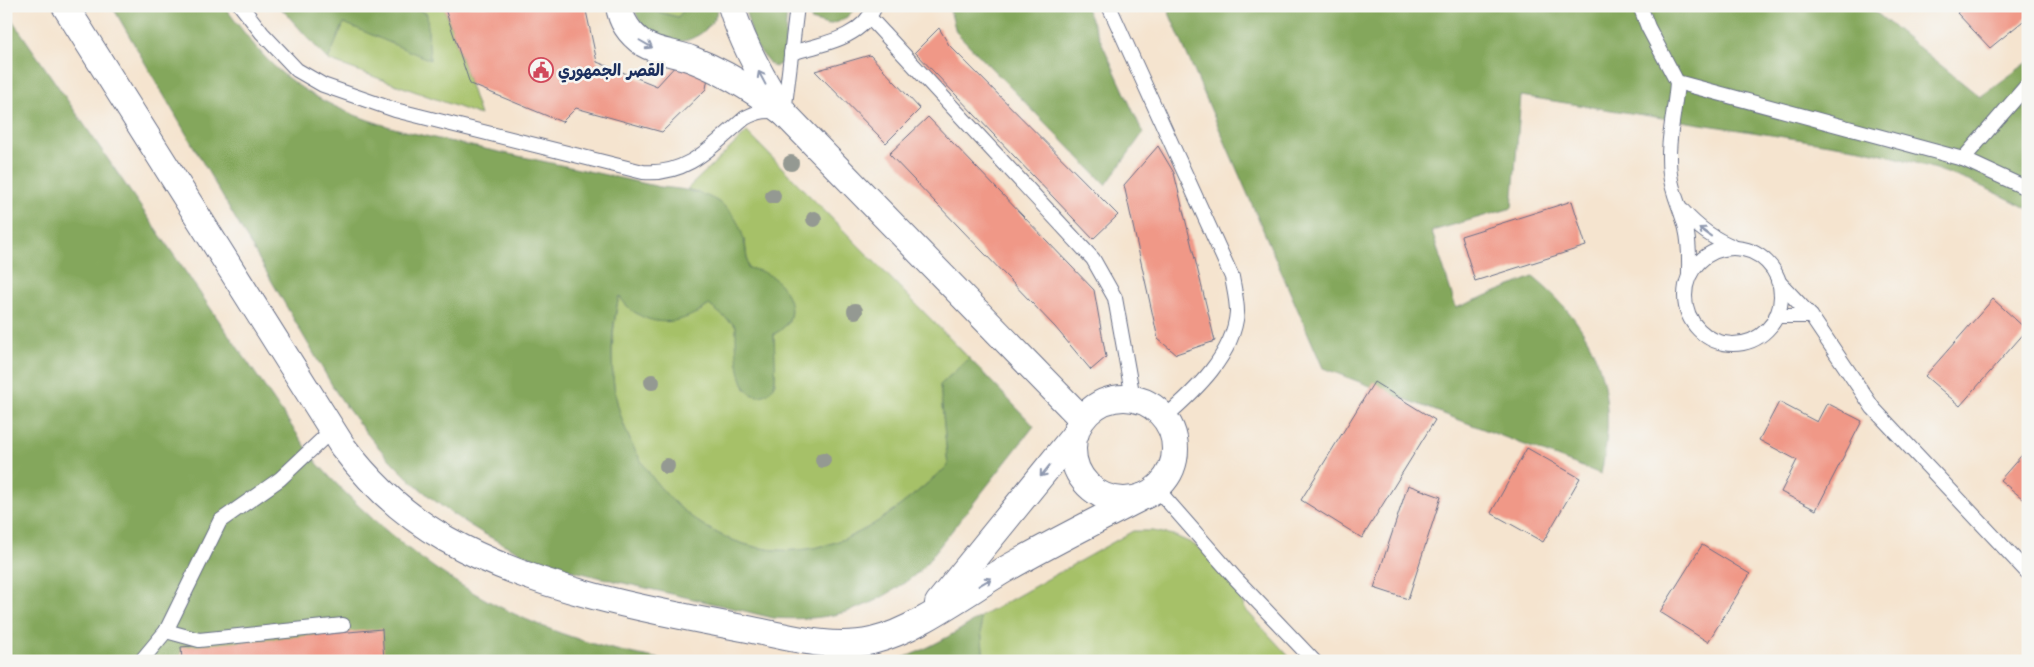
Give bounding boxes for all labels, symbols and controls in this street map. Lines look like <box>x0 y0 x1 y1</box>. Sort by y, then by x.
one-way arrow <box>639 39 654 49</box>
public building icon: القصر الجمهوري <box>528 57 554 83</box>
place label: القصر الجمهوري <box>558 62 664 83</box>
one-way arrow <box>757 71 766 86</box>
one-way arrow <box>1699 227 1713 237</box>
one-way arrow <box>1039 464 1050 477</box>
one-way arrow <box>977 577 991 587</box>

